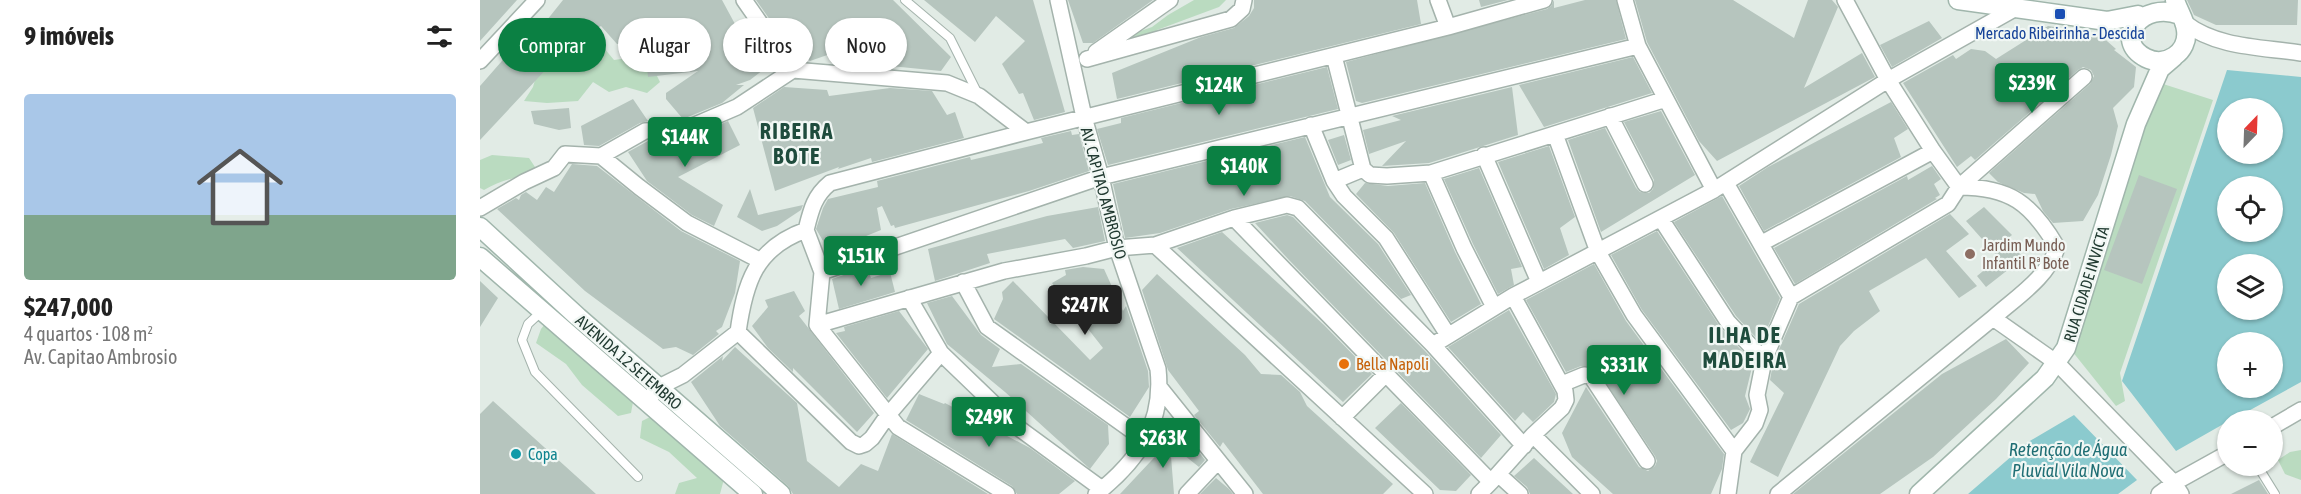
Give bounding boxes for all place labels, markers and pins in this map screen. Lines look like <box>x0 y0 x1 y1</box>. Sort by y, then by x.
marker: Mercado Ribeirinha - Descida <box>2053 7 2067 21</box>
place label: Mercado Ribeirinha - Descida <box>1975 24 2145 42</box>
pin: $239K <box>1990 63 2074 114</box>
pin: $124K <box>1177 65 1261 116</box>
pin: $144K <box>643 117 727 168</box>
pin: $140K <box>1202 146 1286 197</box>
pin: $151K <box>819 236 903 287</box>
place label: Jardim Mundo Infantil Rª Bote <box>1982 236 2069 272</box>
marker: Jardim Mundo Infantil Rª Bote <box>1963 247 1977 261</box>
pin: $247K <box>1043 285 1127 336</box>
pin: $331K <box>1582 345 1666 396</box>
place label: Bella Napoli <box>1356 355 1429 374</box>
marker: Bella Napoli <box>1337 357 1351 371</box>
pin: $249K <box>947 397 1031 448</box>
pin: $263K <box>1121 418 1205 469</box>
place label: Copa <box>528 445 558 464</box>
marker: Copa <box>509 447 523 461</box>

